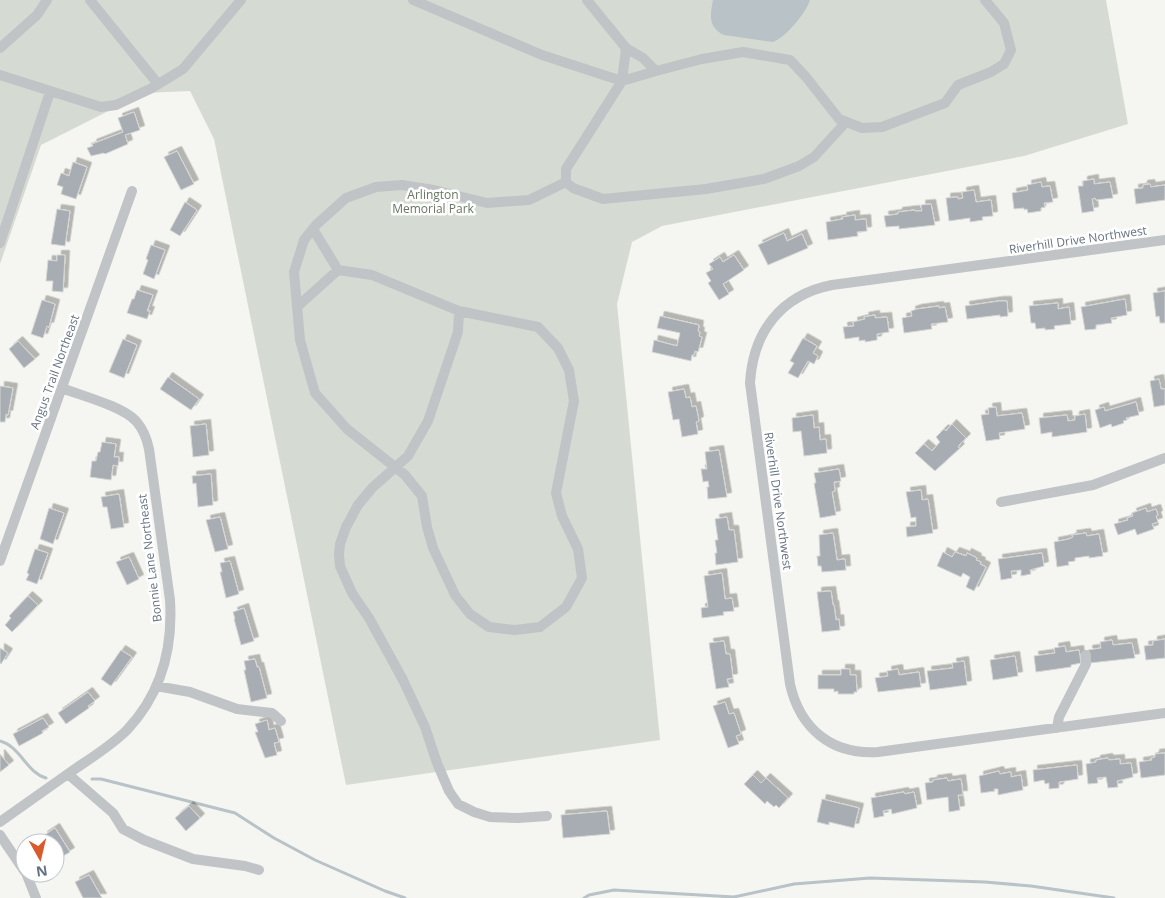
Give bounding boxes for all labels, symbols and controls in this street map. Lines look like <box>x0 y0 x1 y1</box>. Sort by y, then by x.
park label: Arlington Memorial Park <box>392 186 475 217</box>
street label: Riverhill Drive Northwest <box>1008 221 1148 258</box>
street label: Angus Trail Northeast <box>26 312 83 432</box>
street label: Riverhill Drive Northwest <box>760 431 797 571</box>
street label: Bonnie Lane Northeast <box>133 493 166 623</box>
north arrow <box>15 833 65 883</box>
text: N <box>35 861 49 882</box>

